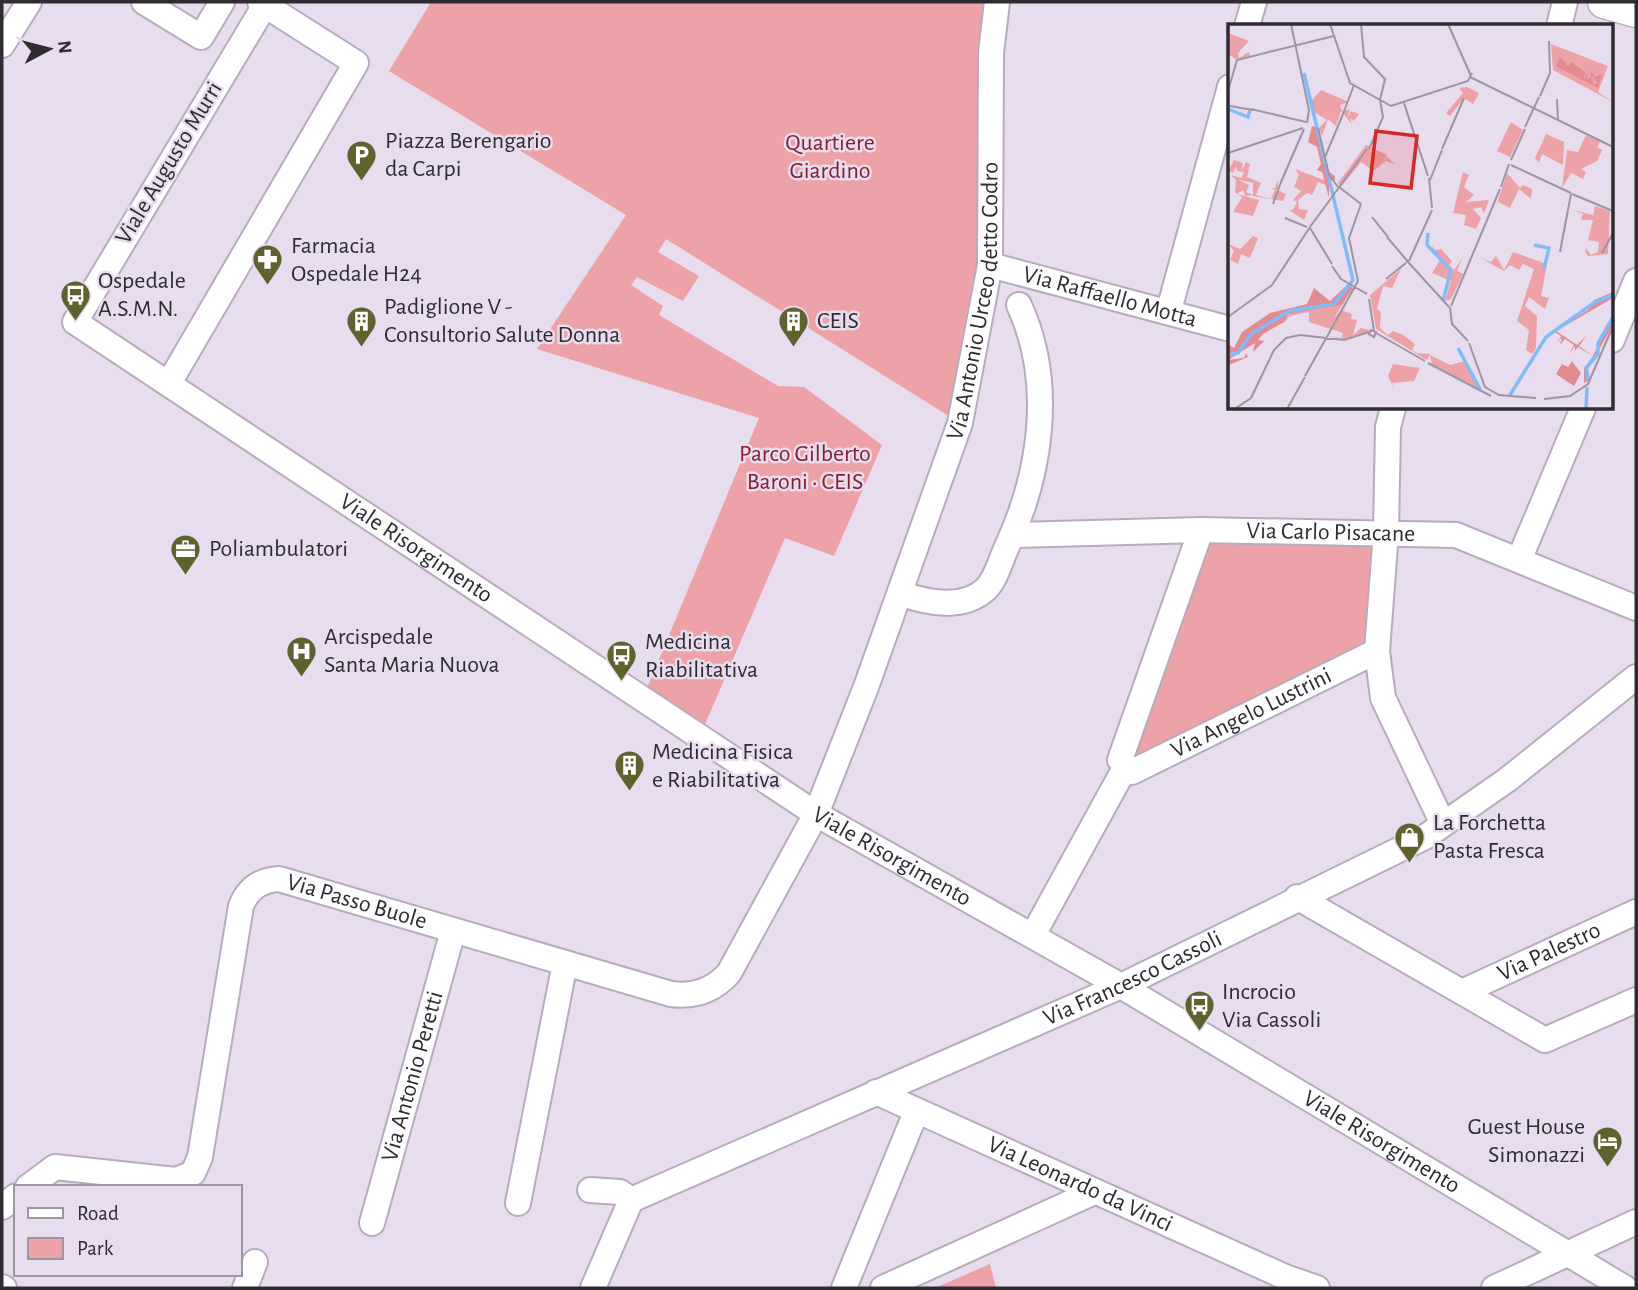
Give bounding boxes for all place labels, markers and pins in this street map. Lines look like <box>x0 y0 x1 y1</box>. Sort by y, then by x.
place label: Piazza Berengario da Carpi <box>385 129 552 181</box>
parking icon: Piazza Berengario da Carpi <box>345 138 379 182</box>
place label: Farmacia Ospedale H24 <box>291 234 422 286</box>
pharmacy icon: Farmacia Ospedale H24 <box>251 243 285 287</box>
place label: Ospedale A.S.M.N. <box>98 269 186 321</box>
bus stop icon: Ospedale A.S.M.N. <box>58 278 92 322</box>
place label: Padiglione V - Consultorio Salute Donna <box>384 295 620 347</box>
building icon: Padiglione V - Consultorio Salute Donna <box>344 304 378 348</box>
building icon: CEIS <box>777 304 811 348</box>
place label: CEIS <box>817 309 859 333</box>
office icon: Poliambulatori <box>169 532 203 576</box>
place label: Poliambulatori <box>209 537 348 561</box>
place label: Arcispedale Santa Maria Nuova <box>324 625 500 677</box>
place label: Medicina Riabilitativa <box>645 630 758 682</box>
hospital icon: Arcispedale Santa Maria Nuova <box>284 634 318 678</box>
bus stop icon: Medicina Riabilitativa <box>605 639 639 683</box>
place label: Medicina Fisica e Riabilitativa <box>652 740 793 792</box>
building icon: Medicina Fisica e Riabilitativa <box>612 749 646 793</box>
place label: La Forchetta Pasta Fresca <box>1433 811 1546 863</box>
shop icon: La Forchetta Pasta Fresca <box>1393 820 1427 864</box>
place label: Incrocio Via Cassoli <box>1222 980 1321 1032</box>
bus stop icon: Incrocio Via Cassoli <box>1182 989 1216 1033</box>
place label: Guest House Simonazzi <box>1467 1115 1585 1167</box>
hotel icon: Guest House Simonazzi <box>1591 1124 1625 1168</box>

